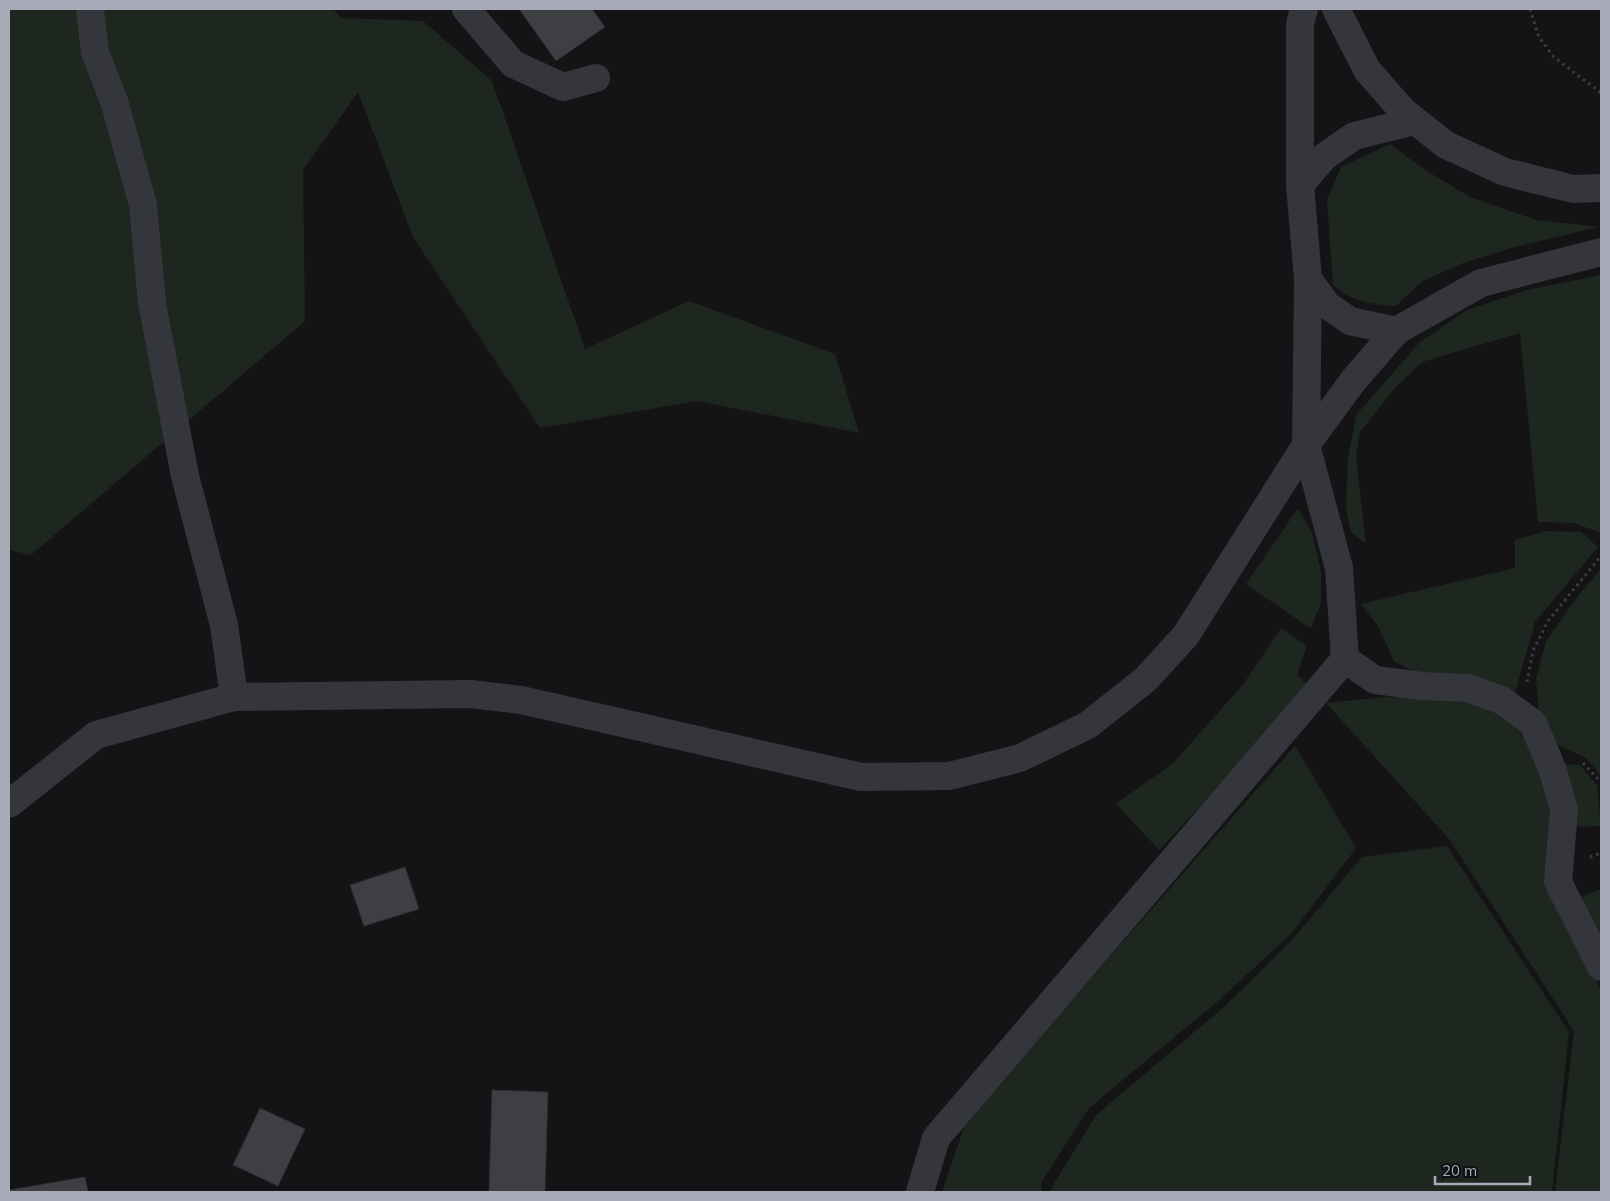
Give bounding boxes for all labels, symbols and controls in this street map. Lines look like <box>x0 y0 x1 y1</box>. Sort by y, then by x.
scale bar <box>1435 1154 1530 1186</box>
text: 20 m <box>1442 1161 1477 1180</box>

